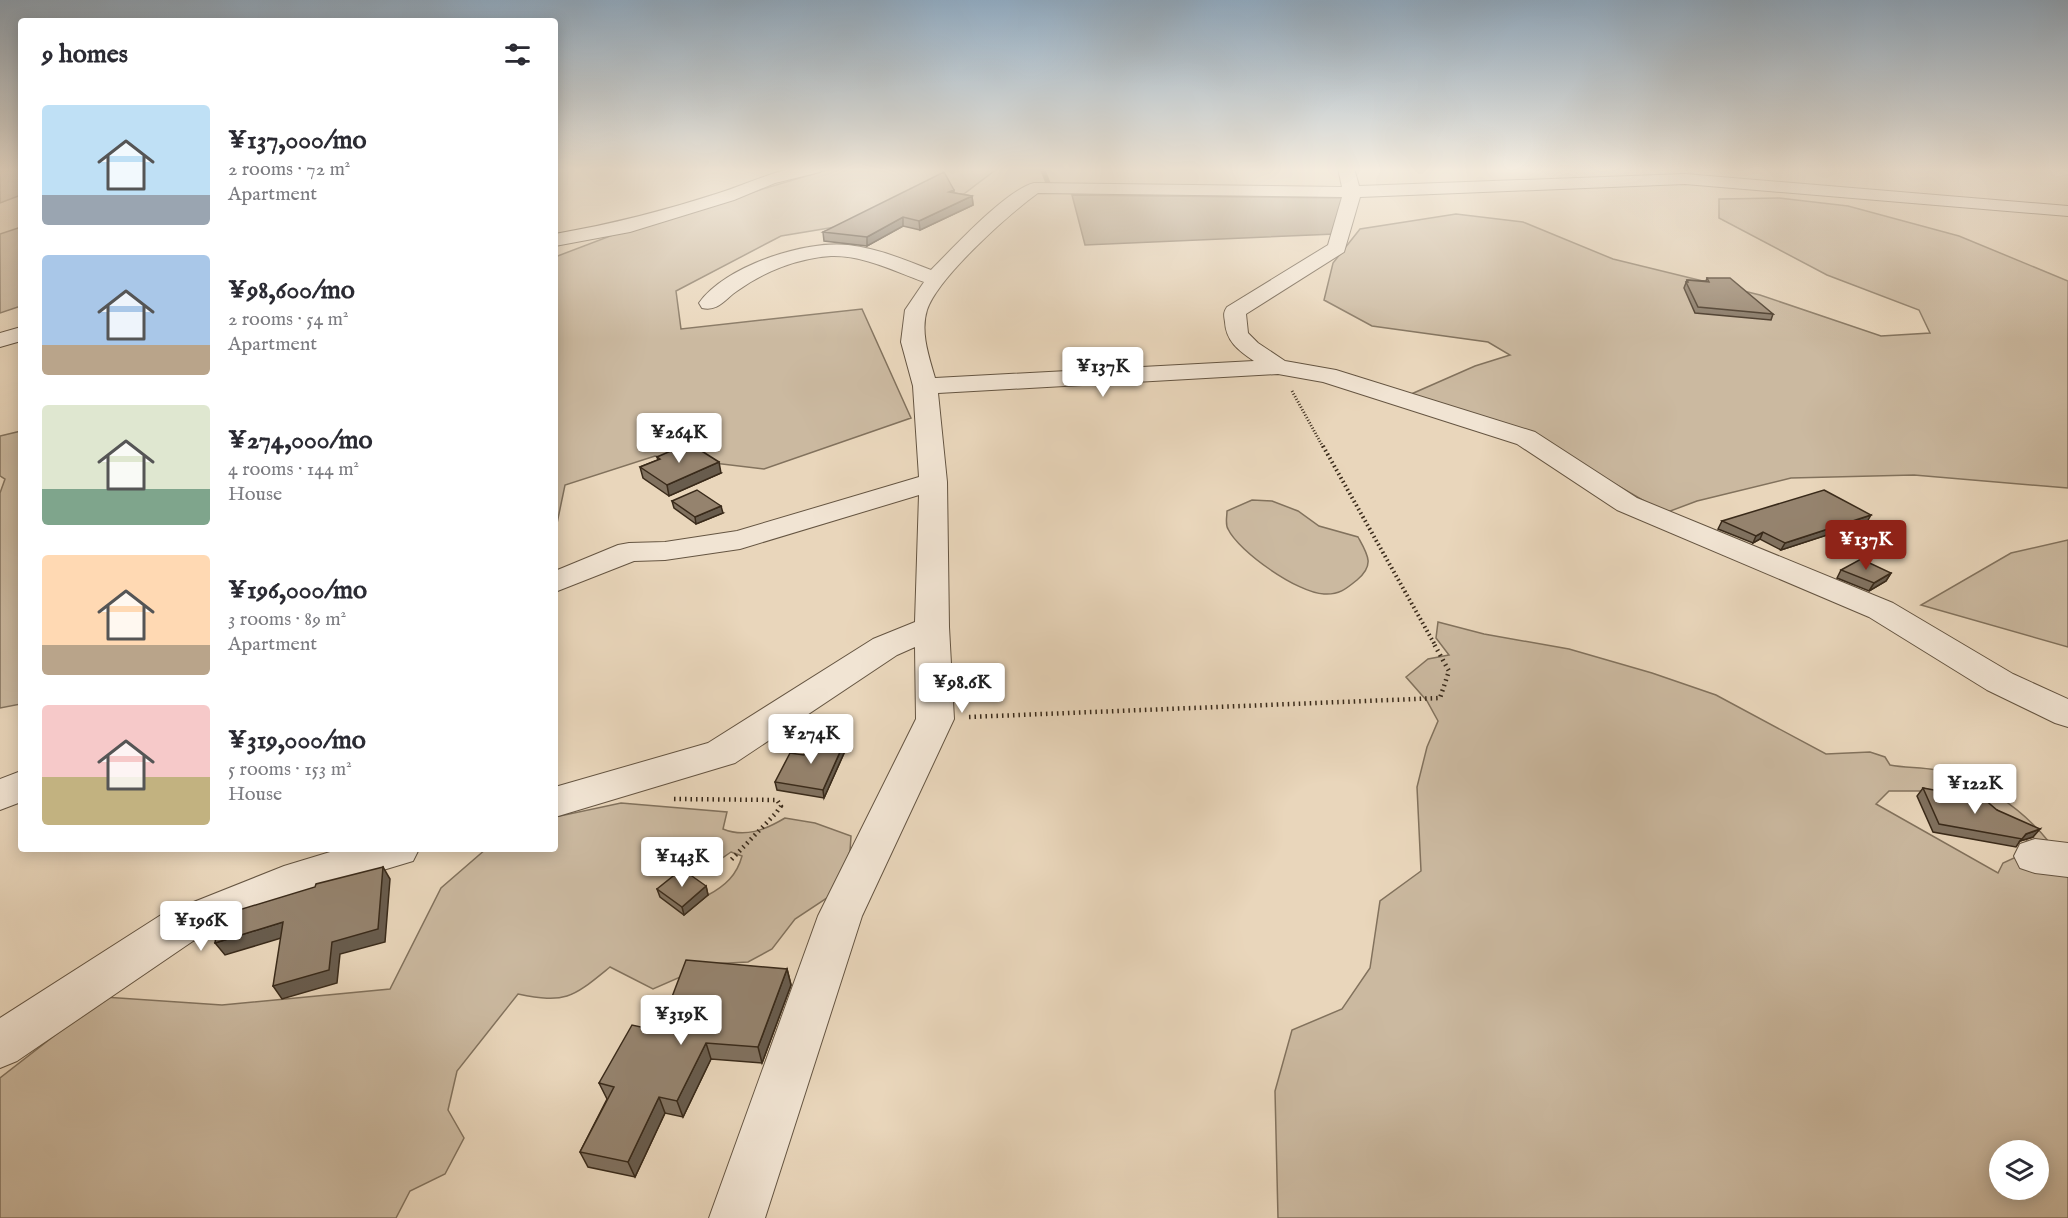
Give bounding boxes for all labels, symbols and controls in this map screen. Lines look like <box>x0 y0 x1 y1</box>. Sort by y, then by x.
text: 9 homes <box>42 38 128 71</box>
icon: filters <box>501 38 534 71</box>
text: ¥137,000/mo <box>228 124 367 157</box>
icon: home <box>90 129 162 201</box>
text: 2 rooms · 72 m² <box>228 157 350 182</box>
text: Apartment <box>228 182 317 207</box>
text: ¥98,600/mo <box>228 274 355 307</box>
icon: home <box>90 279 162 351</box>
text: 2 rooms · 54 m² <box>228 307 349 332</box>
text: Apartment <box>228 332 317 357</box>
pin: ¥137K <box>1061 347 1145 398</box>
text: ¥137K <box>1076 354 1130 379</box>
pin: ¥264K <box>637 413 721 464</box>
text: ¥264K <box>651 420 707 445</box>
text: ¥274,000/mo <box>228 424 372 457</box>
icon: home <box>90 429 162 501</box>
text: 4 rooms · 144 m² <box>228 457 359 482</box>
text: House <box>228 482 282 507</box>
pin: ¥137K <box>1824 520 1908 571</box>
text: ¥137K <box>1839 527 1893 552</box>
text: ¥196,000/mo <box>228 574 367 607</box>
icon: home <box>90 579 162 651</box>
text: 3 rooms · 89 m² <box>228 607 346 632</box>
text: Apartment <box>228 632 317 657</box>
pin: ¥98.6K <box>913 663 1011 714</box>
text: ¥98.6K <box>933 670 991 695</box>
pin: ¥274K <box>769 714 853 765</box>
text: ¥274K <box>782 721 840 746</box>
text: ¥319,000/mo <box>228 724 366 757</box>
icon: home <box>90 729 162 801</box>
text: 5 rooms · 153 m² <box>228 757 352 782</box>
pin: ¥122K <box>1933 764 2017 815</box>
text: ¥122K <box>1947 771 2003 796</box>
text: House <box>228 782 282 807</box>
pin: ¥143K <box>640 837 724 888</box>
text: ¥143K <box>655 844 709 869</box>
pin: ¥196K <box>159 901 243 952</box>
text: ¥196K <box>174 908 228 933</box>
pin: ¥319K <box>639 995 723 1046</box>
text: ¥319K <box>655 1002 707 1027</box>
map controls <box>1989 1140 2049 1200</box>
button: layers <box>1989 1140 2049 1200</box>

